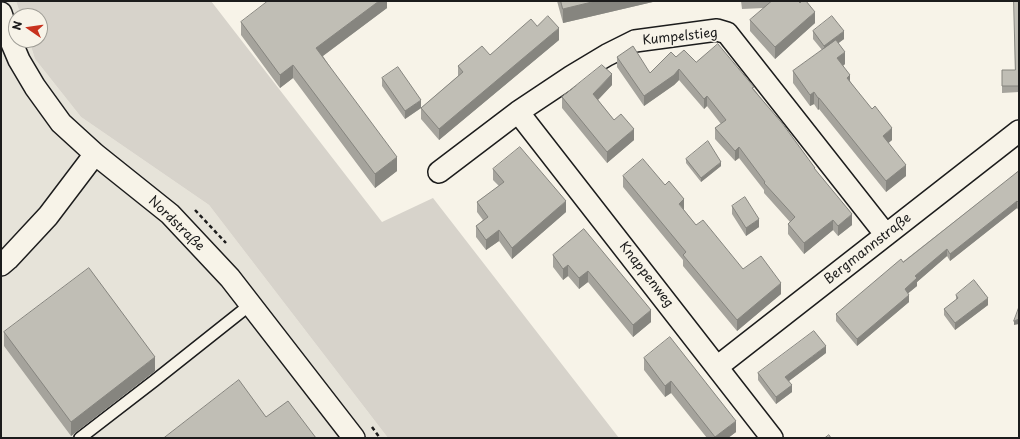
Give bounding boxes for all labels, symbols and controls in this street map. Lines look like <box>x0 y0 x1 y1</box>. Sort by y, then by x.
north arrow <box>8 8 48 48</box>
text: N <box>8 19 26 32</box>
street label: Kumpelstieg <box>642 25 718 49</box>
street label: Nordstraße <box>145 193 207 255</box>
street label: Bergmannstraße <box>821 210 915 288</box>
street label: Knappenweg <box>616 239 676 311</box>

